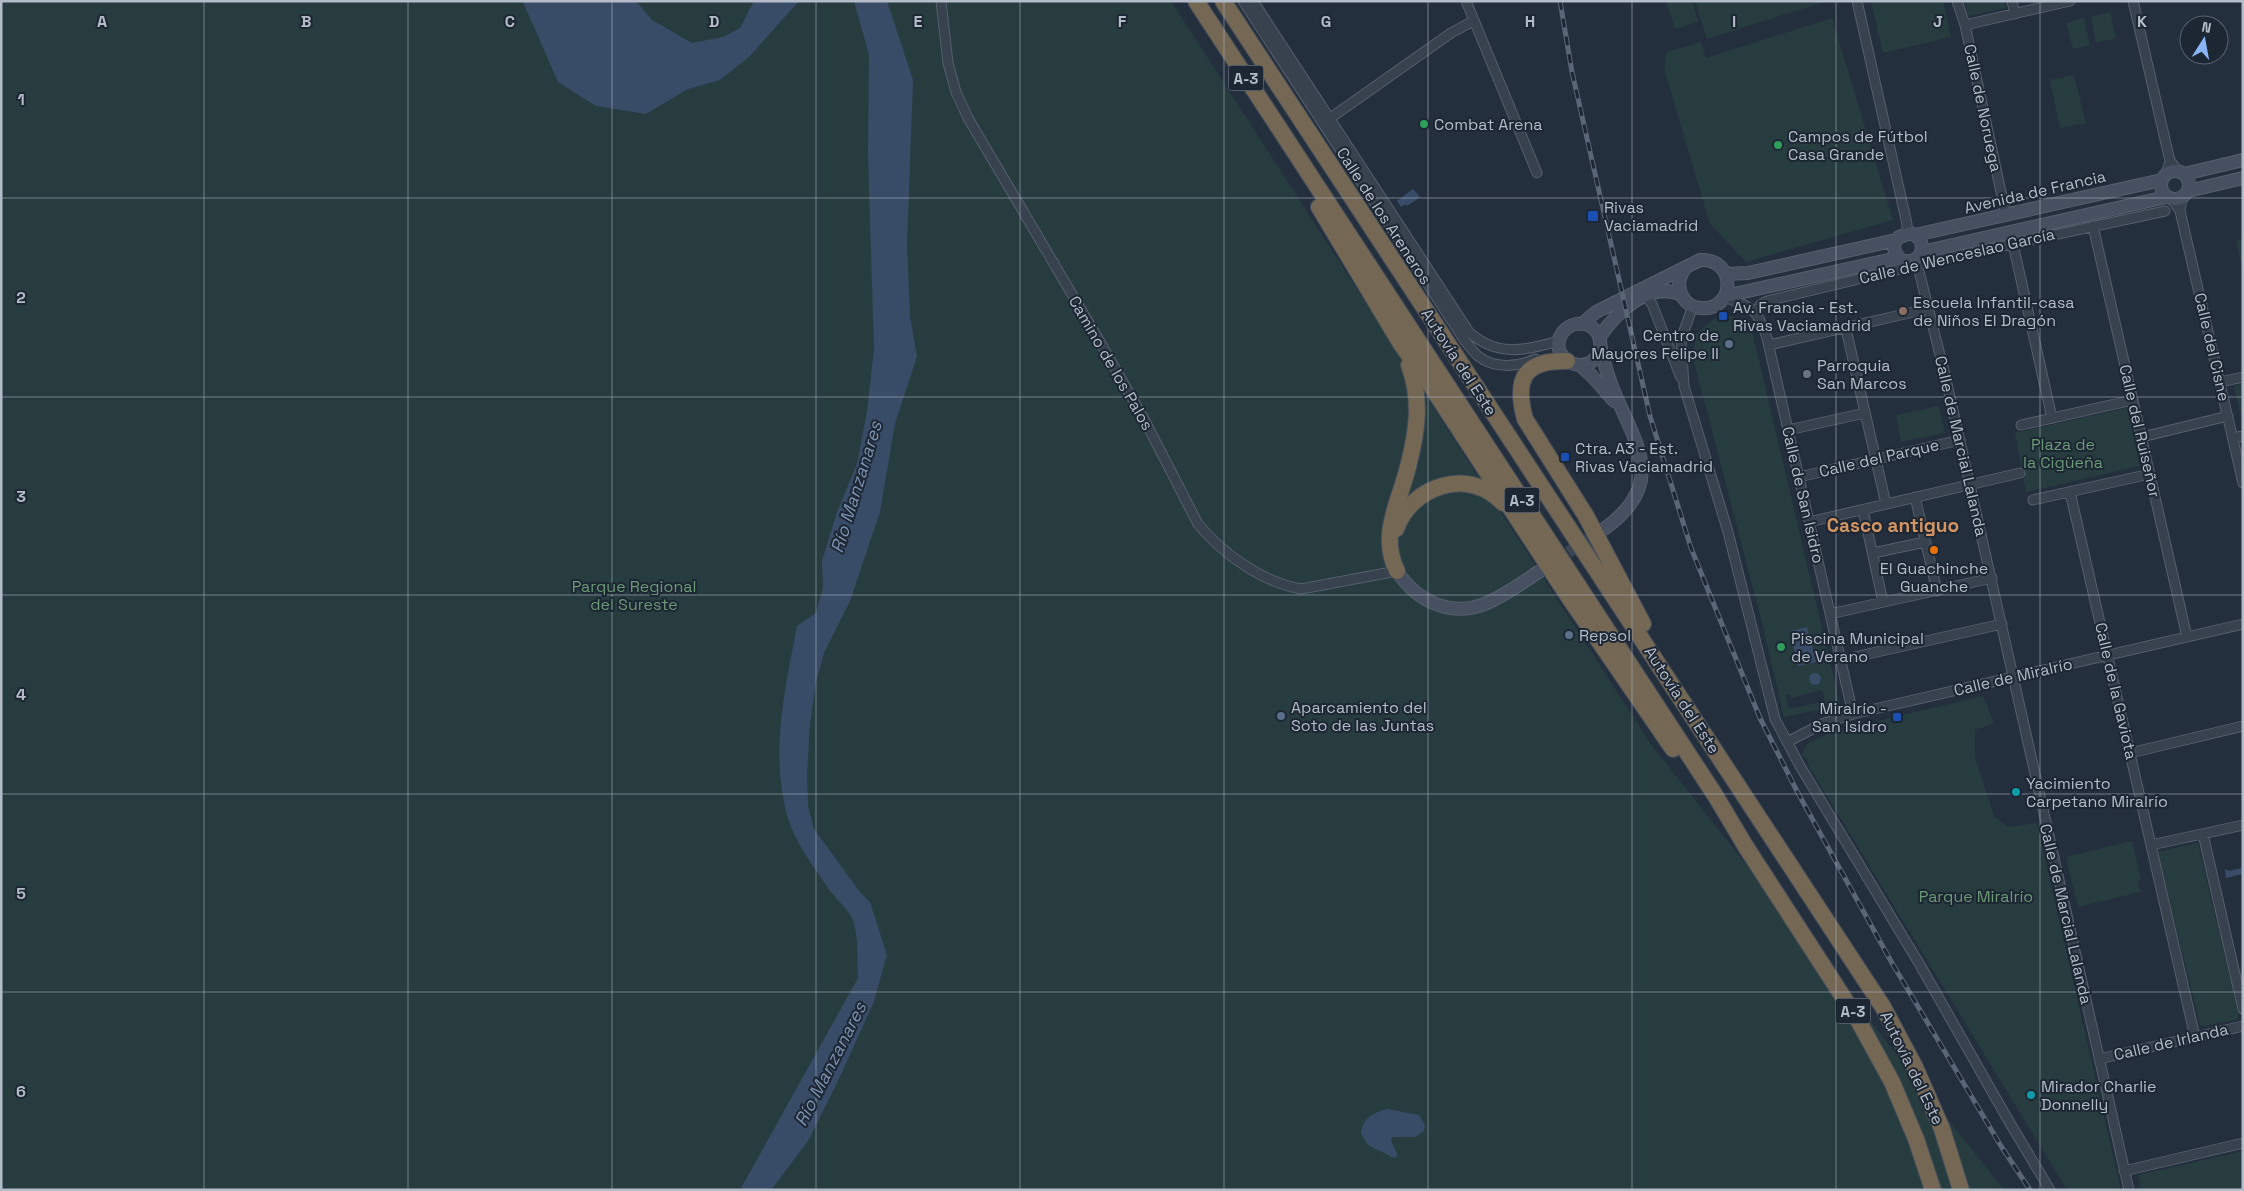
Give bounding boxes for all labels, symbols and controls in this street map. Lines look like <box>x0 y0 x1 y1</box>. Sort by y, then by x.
text: A <box>97 11 107 32</box>
text: B <box>301 11 311 32</box>
text: C <box>505 11 515 32</box>
text: D <box>709 11 719 32</box>
text: E <box>914 11 923 32</box>
text: F <box>1118 11 1127 32</box>
text: G <box>1321 11 1331 32</box>
text: H <box>1525 11 1535 32</box>
text: I <box>1732 11 1736 32</box>
text: J <box>1933 11 1943 32</box>
text: K <box>2137 11 2147 32</box>
north arrow <box>2179 15 2229 65</box>
text: N <box>2200 18 2213 37</box>
street label: Calle de Noruega <box>1959 42 2007 174</box>
road number: A-3 <box>1228 66 1264 90</box>
text: 1 <box>17 89 25 110</box>
place label: Combat Arena <box>1434 114 1542 135</box>
marker: Combat Arena <box>1418 118 1430 130</box>
place label: Campos de Fútbol Casa Grande <box>1788 126 1928 165</box>
marker: Campos de Fútbol Casa Grande <box>1772 139 1784 151</box>
street label: Calle de los Areneros <box>1332 143 1436 289</box>
street label: Avenida de Francia <box>1962 165 2108 219</box>
place label: Rivas Vaciamadrid <box>1604 197 1698 236</box>
marker: Rivas Vaciamadrid <box>1586 209 1600 223</box>
street label: Calle de Wenceslao García <box>1857 223 2057 289</box>
text: 2 <box>16 287 26 308</box>
street label: Calle del Cisne <box>2189 291 2235 403</box>
street label: Camino de los Palos <box>1064 292 1158 434</box>
place label: Escuela Infantil-casa de Niños El Dragón <box>1913 292 2074 331</box>
place label: Av. Francia - Est. Rivas Vaciamadrid <box>1733 297 1871 336</box>
street label: Autovía del Este <box>1416 304 1502 420</box>
marker: Escuela Infantil-casa de Niños El Dragón <box>1897 305 1909 317</box>
marker: Av. Francia - Est. Rivas Vaciamadrid <box>1717 310 1729 322</box>
place label: Centro de Mayores Felipe II <box>1591 325 1719 364</box>
marker: Centro de Mayores Felipe II <box>1723 338 1735 350</box>
street label: Calle de Marcial Lalanda <box>1930 354 1992 538</box>
place label: Parroquia San Marcos <box>1817 355 1907 394</box>
street label: Calle del Ruiseñor <box>2114 362 2166 500</box>
marker: Parroquia San Marcos <box>1801 368 1813 380</box>
water label: Río Manzanares <box>825 418 887 555</box>
street label: Calle de San Isidro <box>1777 424 1829 566</box>
street label: Calle del Parque <box>1817 434 1941 482</box>
park label: Plaza de la Cigüeña <box>2023 434 2103 473</box>
place label: Ctra. A3 - Est. Rivas Vaciamadrid <box>1575 438 1713 477</box>
marker: Ctra. A3 - Est. Rivas Vaciamadrid <box>1559 451 1571 463</box>
text: 3 <box>16 486 26 507</box>
road number: A-3 <box>1504 488 1540 512</box>
district label: Casco antiguo <box>1827 513 1959 538</box>
marker: El Guachinche Guanche <box>1928 544 1940 556</box>
place label: El Guachinche Guanche <box>1880 558 1988 597</box>
park label: Parque Regional del Sureste <box>572 576 696 615</box>
street label: Calle de la Gaviota <box>2090 620 2142 762</box>
place label: Repsol <box>1579 625 1631 646</box>
place label: Piscina Municipal de Verano <box>1791 628 1924 667</box>
marker: Repsol <box>1563 629 1575 641</box>
marker: Piscina Municipal de Verano <box>1775 641 1787 653</box>
street label: Autovía del Este <box>1639 642 1725 758</box>
street label: Calle de Miralrío <box>1952 653 2074 701</box>
text: 4 <box>16 684 26 705</box>
place label: Aparcamiento del Soto de las Juntas <box>1291 697 1434 736</box>
place label: Miralrío - San Isidro <box>1812 698 1887 737</box>
marker: Aparcamiento del Soto de las Juntas <box>1275 710 1287 722</box>
marker: Miralrío - San Isidro <box>1891 711 1903 723</box>
place label: Yacimiento Carpetano Miralrío <box>2026 773 2168 812</box>
marker: Yacimiento Carpetano Miralrío <box>2010 786 2022 798</box>
street label: Calle de Marcial Lalanda <box>2035 822 2097 1006</box>
text: 5 <box>16 883 26 904</box>
park label: Parque Miralrío <box>1919 886 2033 907</box>
water label: Río Manzanares <box>789 998 871 1130</box>
road number: A-3 <box>1836 998 1870 1024</box>
street label: Autovía del Este <box>1875 1008 1949 1128</box>
street label: Calle de Irlanda <box>2112 1019 2230 1065</box>
place label: Mirador Charlie Donnelly <box>2041 1076 2156 1115</box>
text: 6 <box>16 1081 26 1102</box>
marker: Mirador Charlie Donnelly <box>2025 1089 2037 1101</box>

